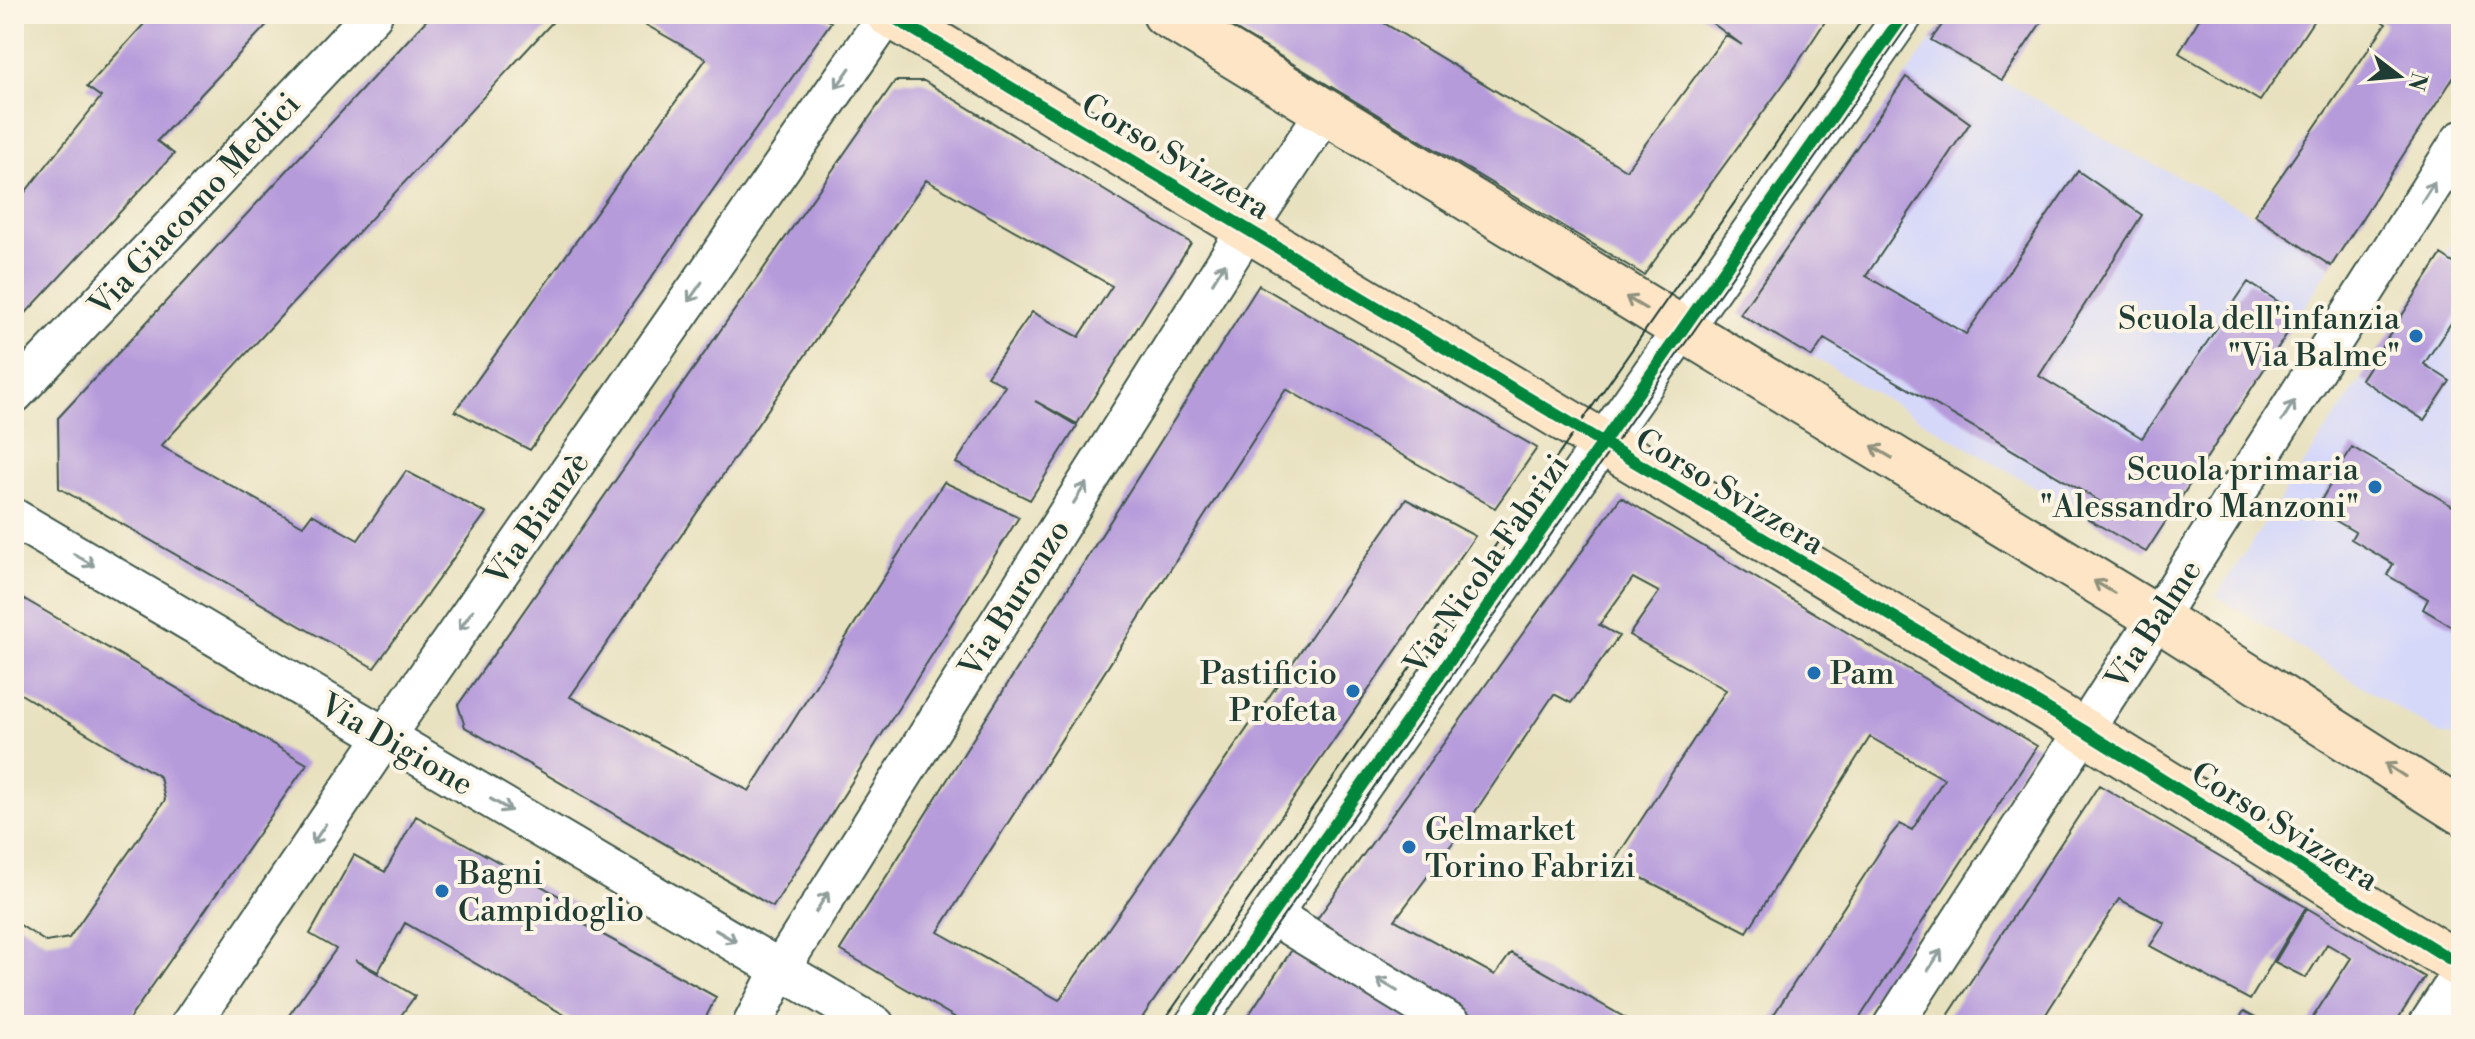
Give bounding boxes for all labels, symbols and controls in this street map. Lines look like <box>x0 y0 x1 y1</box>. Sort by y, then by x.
north arrow <box>2359 36 2439 116</box>
one-way arrow <box>835 67 851 89</box>
text: N <box>2401 69 2432 94</box>
street label: Via Giacomo Medici <box>80 84 309 326</box>
street label: Corso Svizzera <box>1074 85 1278 229</box>
one-way arrow <box>2420 181 2436 204</box>
one-way arrow <box>1212 262 1228 285</box>
one-way arrow <box>687 280 703 302</box>
one-way arrow <box>1625 294 1648 310</box>
place label: Scuola dell'infanzia "Via Balme" <box>2118 299 2401 376</box>
marker: Scuola dell'infanzia "Via Balme" <box>2407 327 2425 345</box>
one-way arrow <box>2280 401 2297 423</box>
street label: Corso Svizzera <box>1628 420 1832 564</box>
street label: Via Bianzè <box>477 444 598 594</box>
one-way arrow <box>1871 444 1894 460</box>
street label: Via Nicola Fabrizi <box>1395 447 1578 683</box>
place label: Scuola primaria "Alessandro Manzoni" <box>2040 450 2360 527</box>
marker: Scuola primaria "Alessandro Manzoni" <box>2366 478 2384 496</box>
one-way arrow <box>1073 482 1089 505</box>
street label: Via Buronzo <box>950 512 1079 686</box>
one-way arrow <box>72 552 95 568</box>
street label: Via Balme <box>2097 552 2211 698</box>
one-way arrow <box>2093 579 2116 595</box>
one-way arrow <box>458 608 474 630</box>
place label: Pastificio Profeta <box>1200 654 1338 731</box>
place label: Pam <box>1830 654 1894 694</box>
marker: Pam <box>1805 664 1823 682</box>
marker: Pastificio Profeta <box>1344 682 1362 700</box>
street label: Via Digione <box>312 684 480 805</box>
street label: Corso Svizzera <box>2183 753 2386 901</box>
one-way arrow <box>2384 762 2407 778</box>
one-way arrow <box>489 797 512 813</box>
place label: Gelmarket Torino Fabrizi <box>1425 810 1636 887</box>
one-way arrow <box>311 823 327 845</box>
marker: Gelmarket Torino Fabrizi <box>1400 838 1418 856</box>
place label: Bagni Campidoglio <box>457 854 644 931</box>
marker: Bagni Campidoglio <box>433 882 451 900</box>
one-way arrow <box>815 891 831 914</box>
one-way arrow <box>714 928 737 944</box>
one-way arrow <box>1927 949 1944 971</box>
one-way arrow <box>1376 976 1399 992</box>

